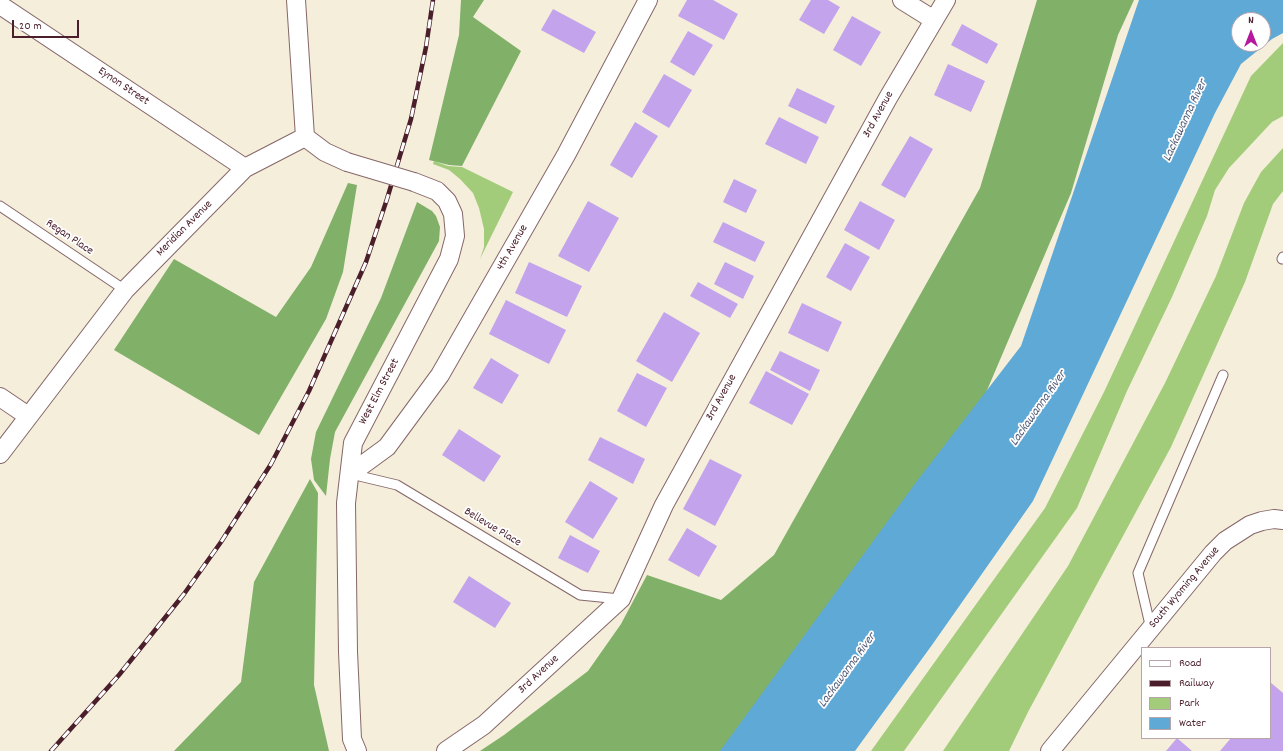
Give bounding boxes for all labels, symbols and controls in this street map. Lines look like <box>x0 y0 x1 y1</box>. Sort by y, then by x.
scale bar <box>14 12 81 38</box>
north arrow <box>1231 12 1271 52</box>
text: N <box>1248 13 1254 29</box>
text: 20 m <box>19 18 42 35</box>
street label: Eynon Street <box>95 65 151 109</box>
water label: Lackawanna River <box>1160 78 1212 164</box>
street label: 3rd Avenue <box>860 89 898 141</box>
street label: Meridian Avenue <box>154 198 216 260</box>
street label: Regan Place <box>42 217 96 259</box>
street label: 4th Avenue <box>494 223 532 273</box>
street label: West Elm Street <box>357 356 403 428</box>
water label: Lackawanna River <box>1007 368 1071 450</box>
street label: 3rd Avenue <box>703 372 741 424</box>
street label: Bellevue Place <box>461 505 523 551</box>
street label: South Wyoming Avenue <box>1147 544 1223 632</box>
water label: Lackawanna River <box>816 631 880 711</box>
legend <box>1141 647 1271 739</box>
street label: 3rd Avenue <box>515 652 563 698</box>
text: Road <box>1179 655 1201 672</box>
text: Railway <box>1179 675 1214 692</box>
text: Park <box>1179 695 1199 712</box>
text: Water <box>1179 715 1206 732</box>

